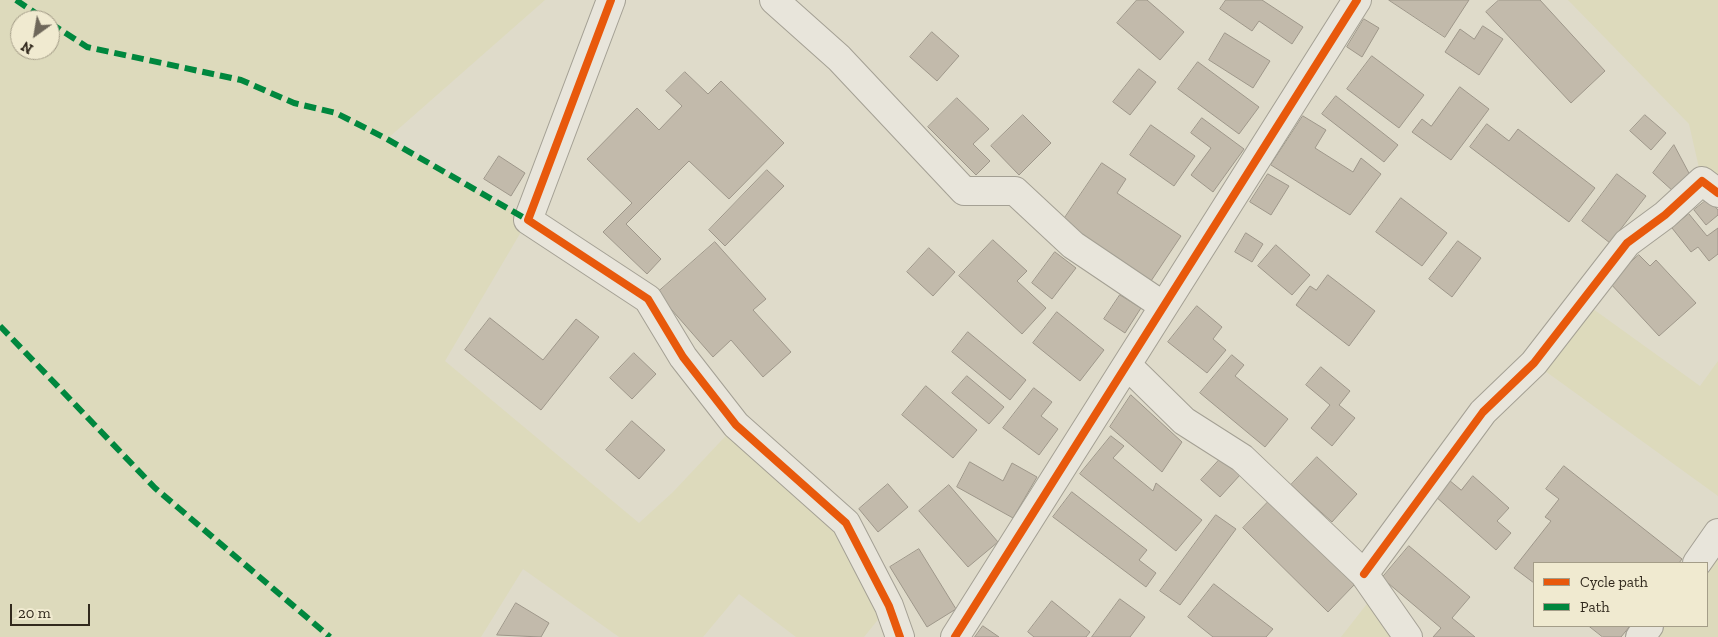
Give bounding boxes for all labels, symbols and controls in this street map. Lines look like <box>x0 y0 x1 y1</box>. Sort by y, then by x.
north arrow <box>10 10 60 60</box>
text: N <box>18 37 36 57</box>
legend <box>1533 562 1708 627</box>
text: Cycle path <box>1580 573 1648 591</box>
scale bar <box>12 594 92 626</box>
text: Path <box>1580 598 1610 616</box>
text: 20 m <box>18 604 51 622</box>

